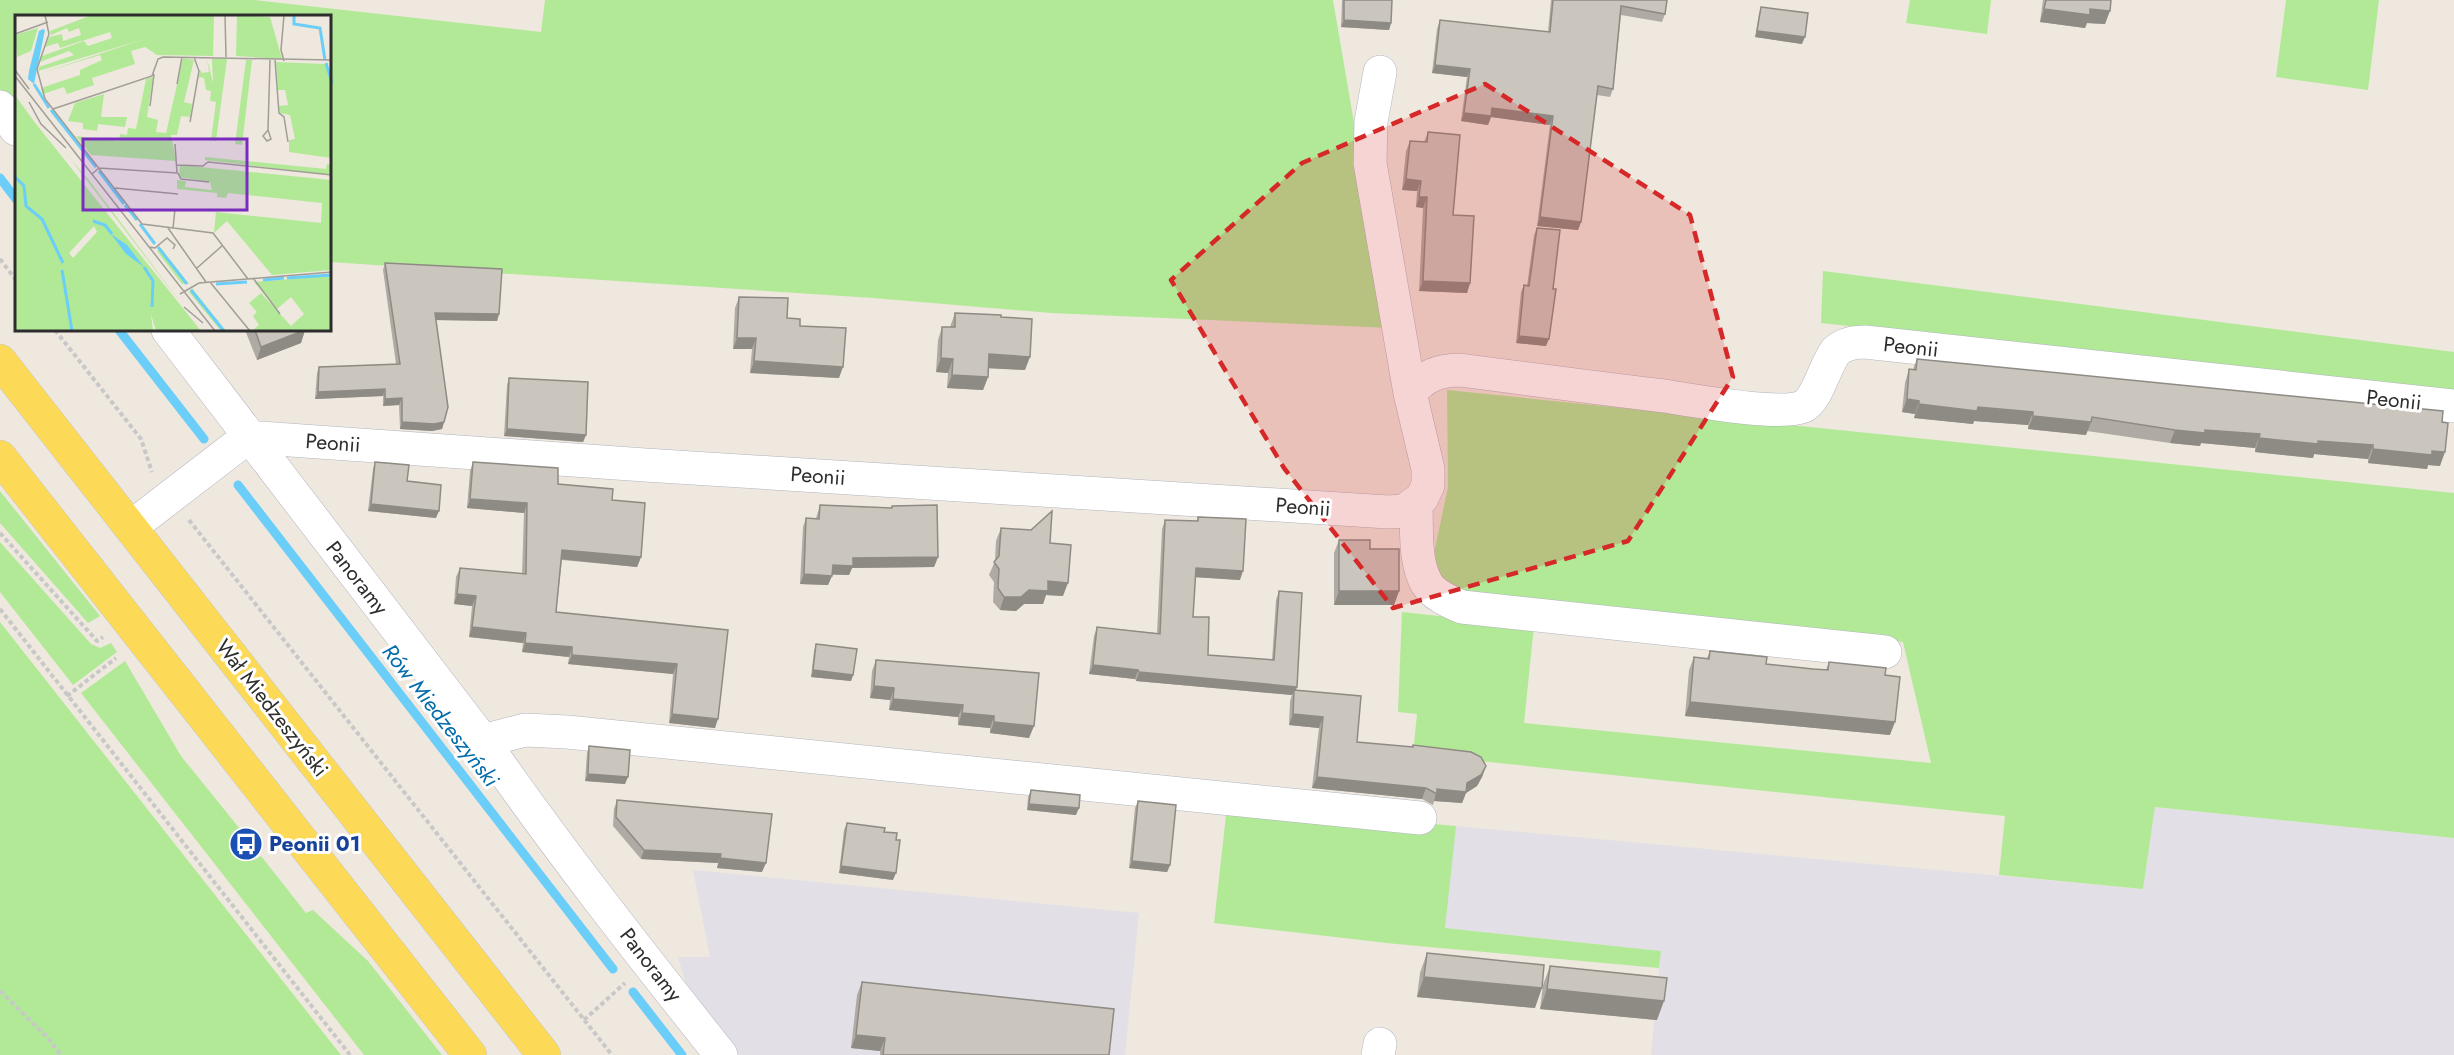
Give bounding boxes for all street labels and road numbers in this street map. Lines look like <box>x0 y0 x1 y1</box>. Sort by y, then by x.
street label: Peonii <box>1882 329 1940 365</box>
street label: Peonii <box>2365 382 2423 418</box>
street label: Peonii <box>304 426 362 460</box>
street label: Peonii <box>789 459 847 493</box>
street label: Peonii <box>1274 490 1332 524</box>
street label: Panoramy <box>319 535 396 622</box>
street label: Wał Miedzeszyński <box>209 633 335 783</box>
street label: Panoramy <box>613 922 690 1009</box>

